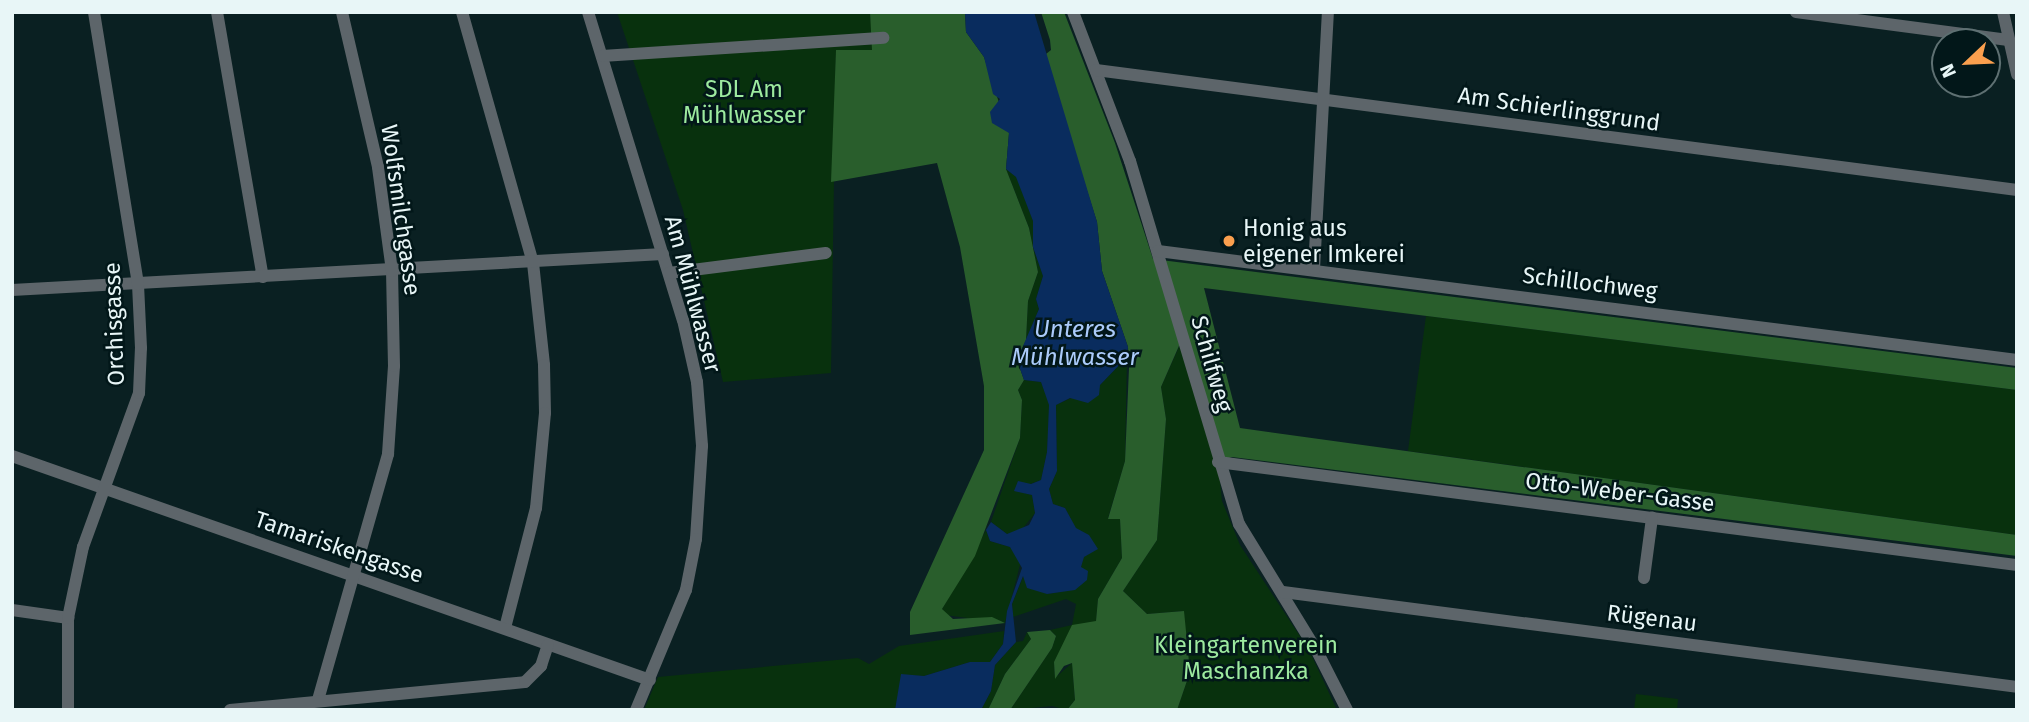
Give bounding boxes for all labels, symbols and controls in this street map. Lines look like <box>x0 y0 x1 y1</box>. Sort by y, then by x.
north arrow <box>1931 28 2001 98</box>
text: N <box>1935 60 1961 81</box>
park label: SDL Am Mühlwasser <box>683 75 805 129</box>
street label: Am Schierlinggrund <box>1456 81 1662 137</box>
street label: Wolfsmilchgasse <box>375 123 427 297</box>
street label: Am Mühlwasser <box>659 212 727 376</box>
place label: Honig aus eigener Imkerei <box>1243 214 1405 268</box>
marker: Honig aus eigener Imkerei <box>1221 233 1237 249</box>
street label: Schillochweg <box>1521 261 1659 305</box>
street label: Orchisgasse <box>98 262 130 386</box>
street label: Schilfweg <box>1185 313 1239 415</box>
water label: Unteres Mühlwasser <box>1011 316 1139 372</box>
street label: Otto-Weber-Gasse <box>1524 467 1716 517</box>
street label: Tamariskengasse <box>251 505 427 589</box>
street label: Rügenau <box>1605 599 1699 637</box>
park label: Kleingartenverein Maschanzka <box>1154 631 1338 685</box>

